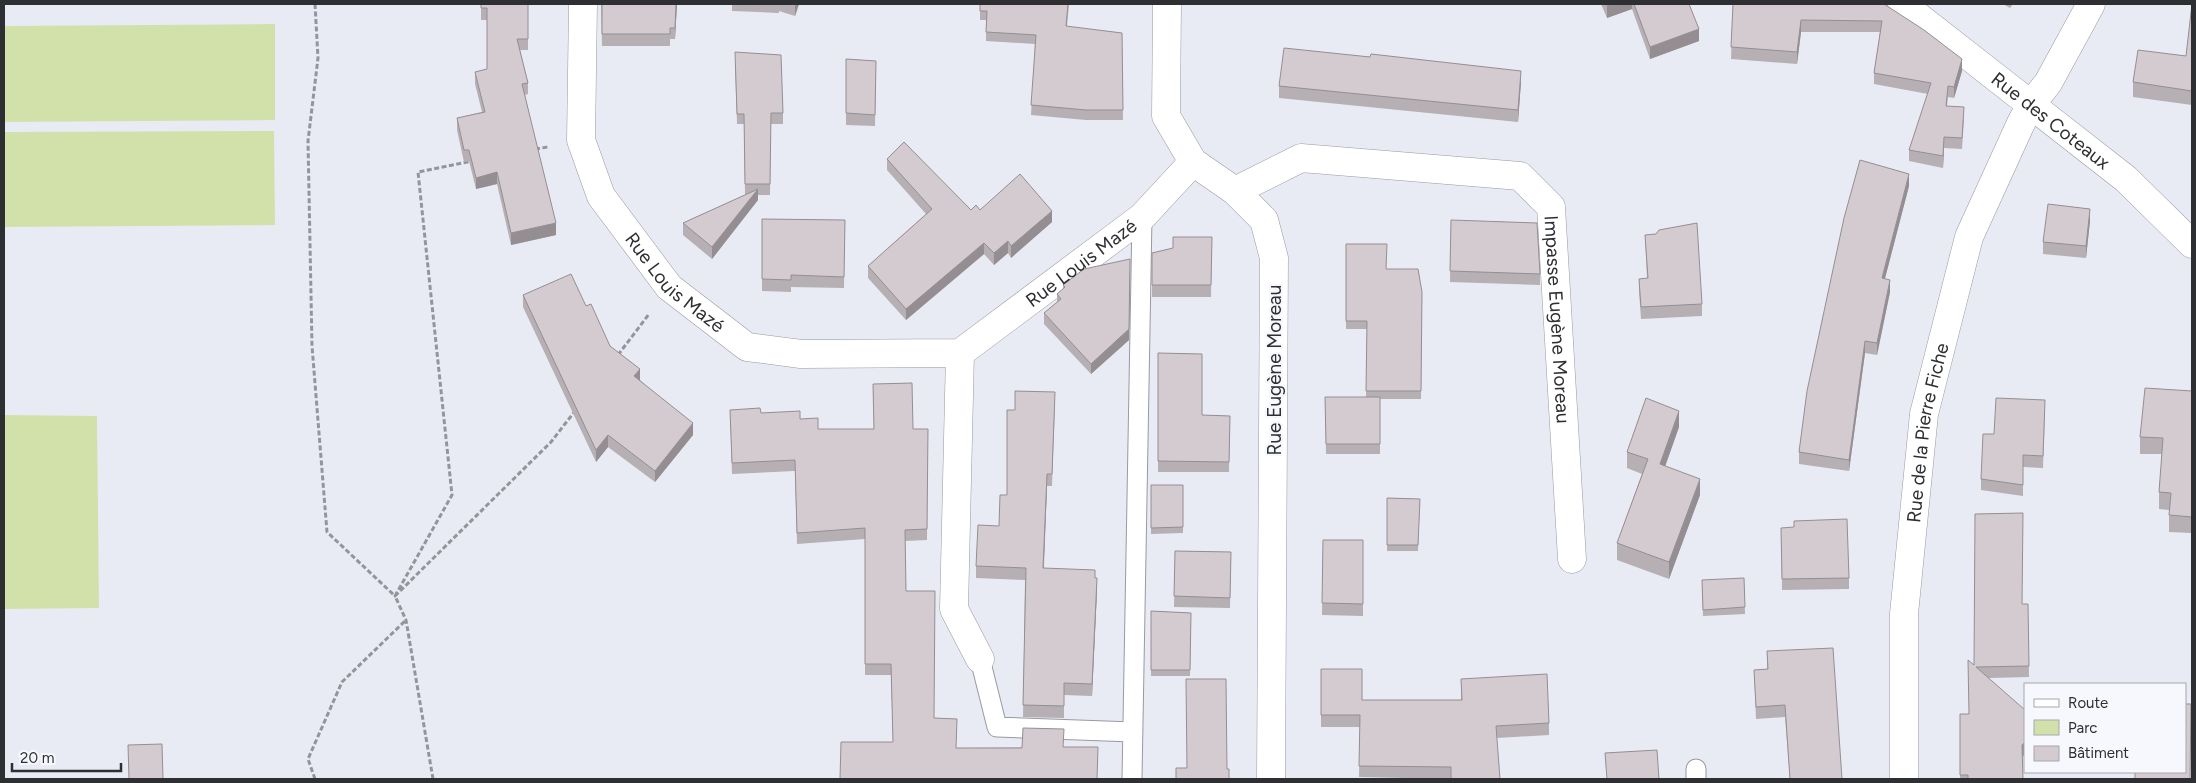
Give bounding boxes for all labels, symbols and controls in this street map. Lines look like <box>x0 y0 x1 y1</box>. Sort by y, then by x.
street label: Rue des Coteaux <box>1987 67 2115 174</box>
street label: Rue Louis Mazé <box>1021 214 1141 311</box>
street label: Impasse Eugène Moreau <box>1540 215 1575 424</box>
street label: Rue Louis Mazé <box>621 228 729 337</box>
street label: Rue Eugène Moreau <box>1263 285 1286 455</box>
street label: Rue de la Pierre Fiche <box>1902 340 1953 524</box>
legend <box>2024 683 2186 773</box>
text: Route <box>2068 694 2108 712</box>
text: Parc <box>2068 719 2097 737</box>
scale bar <box>12 740 121 772</box>
text: Bâtiment <box>2068 744 2129 762</box>
text: 20 m <box>20 749 54 767</box>

